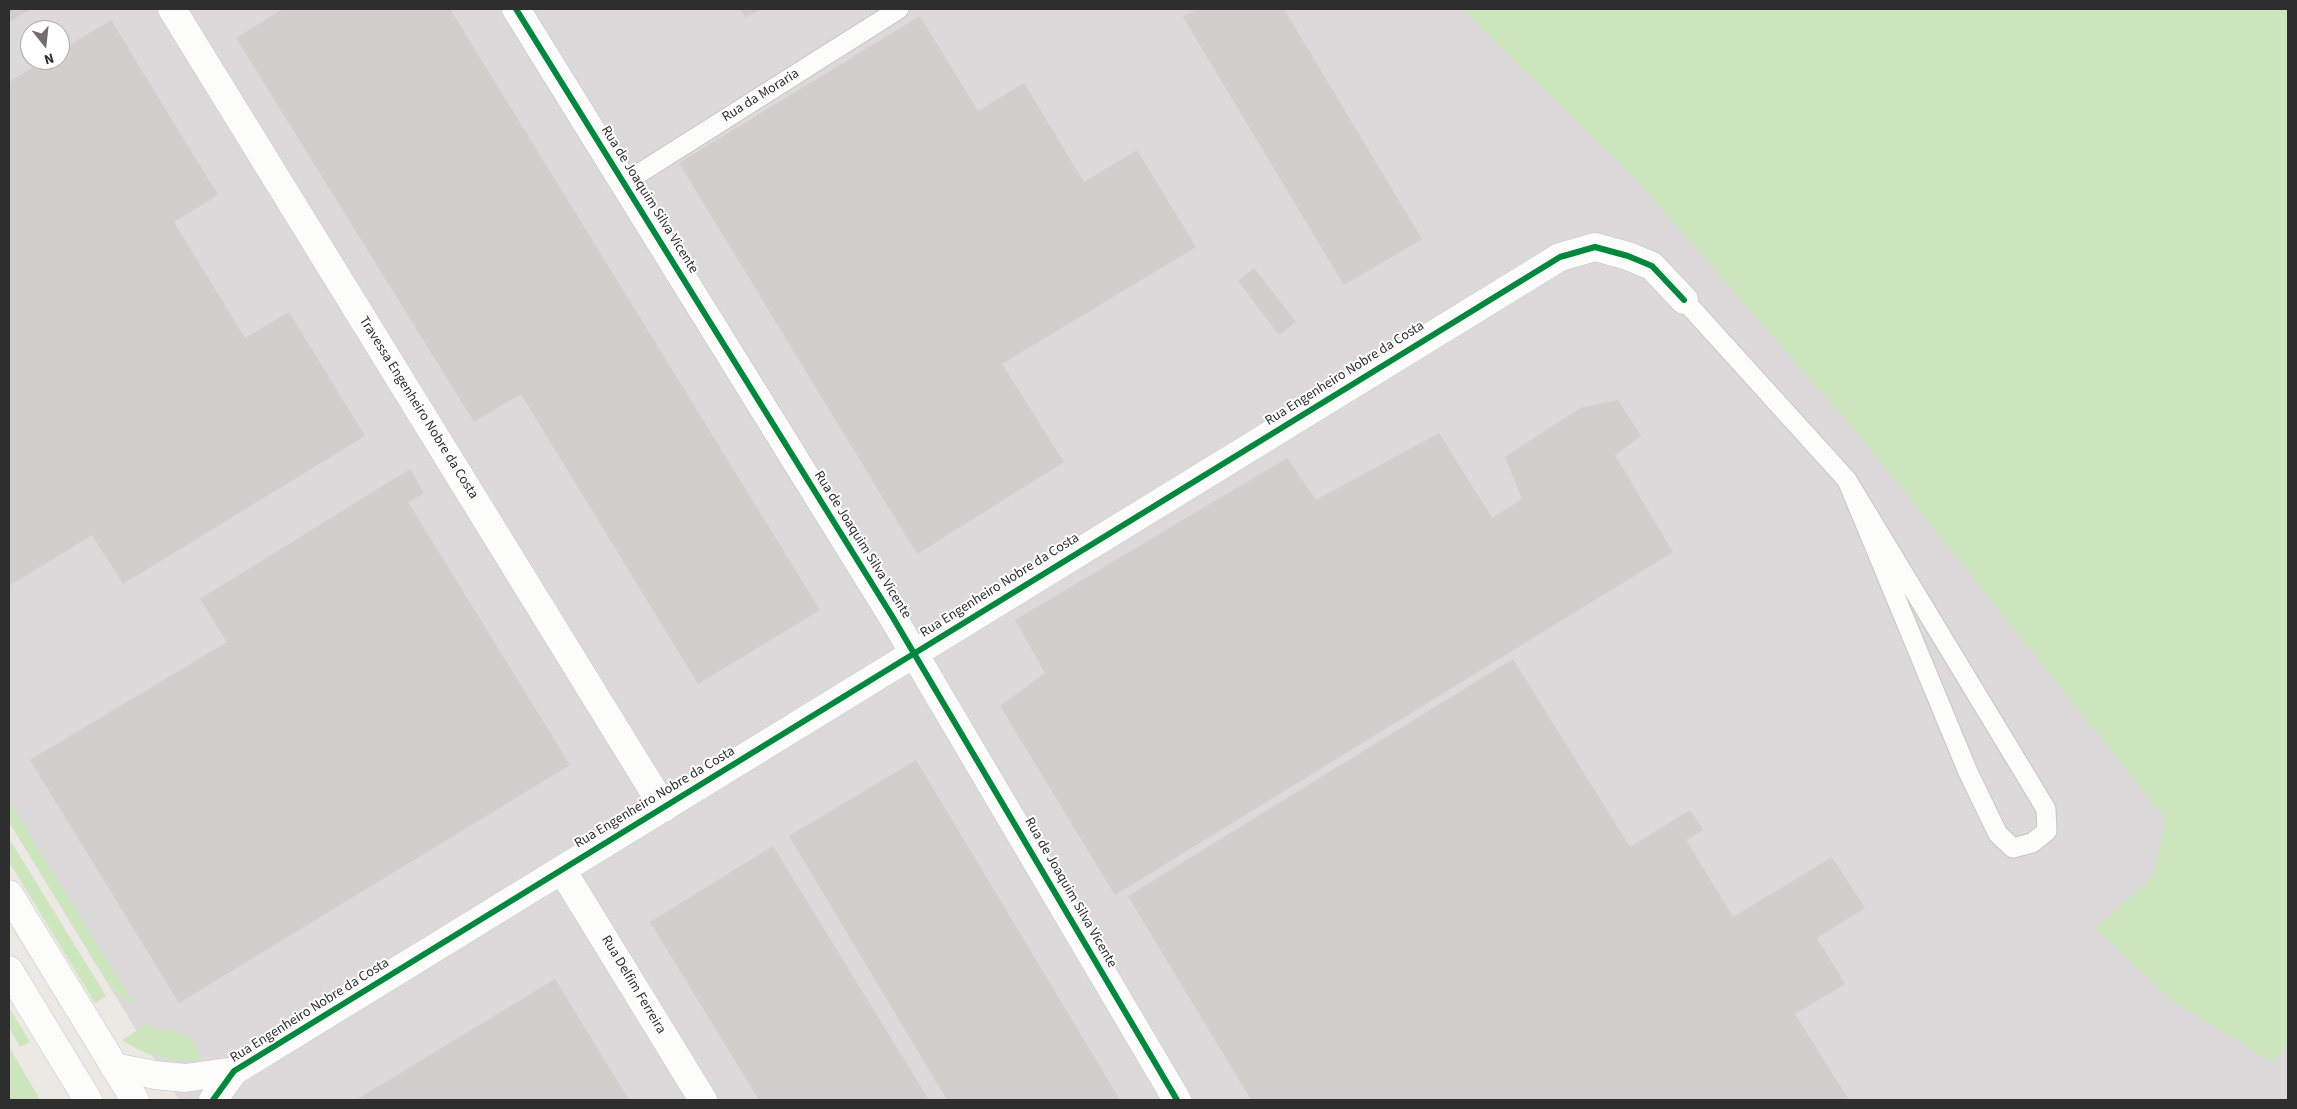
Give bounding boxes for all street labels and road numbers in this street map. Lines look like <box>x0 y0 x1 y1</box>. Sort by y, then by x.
street label: Rua da Moraria <box>719 66 803 126</box>
street label: Rua de Joaquim Silva Vicente <box>597 123 701 277</box>
street label: Travessa Engenheiro Nobre da Costa <box>355 314 481 502</box>
street label: Rua Engenheiro Nobre da Costa <box>1262 318 1428 430</box>
street label: Rua de Joaquim Silva Vicente <box>810 468 914 622</box>
street label: Rua Engenheiro Nobre da Costa <box>917 530 1083 642</box>
street label: Rua Engenheiro Nobre da Costa <box>572 743 738 853</box>
street label: Rua de Joaquim Silva Vicente <box>1020 815 1120 971</box>
street label: Rua Delfim Ferreira <box>597 933 669 1037</box>
street label: Rua Engenheiro Nobre da Costa <box>227 955 393 1067</box>

